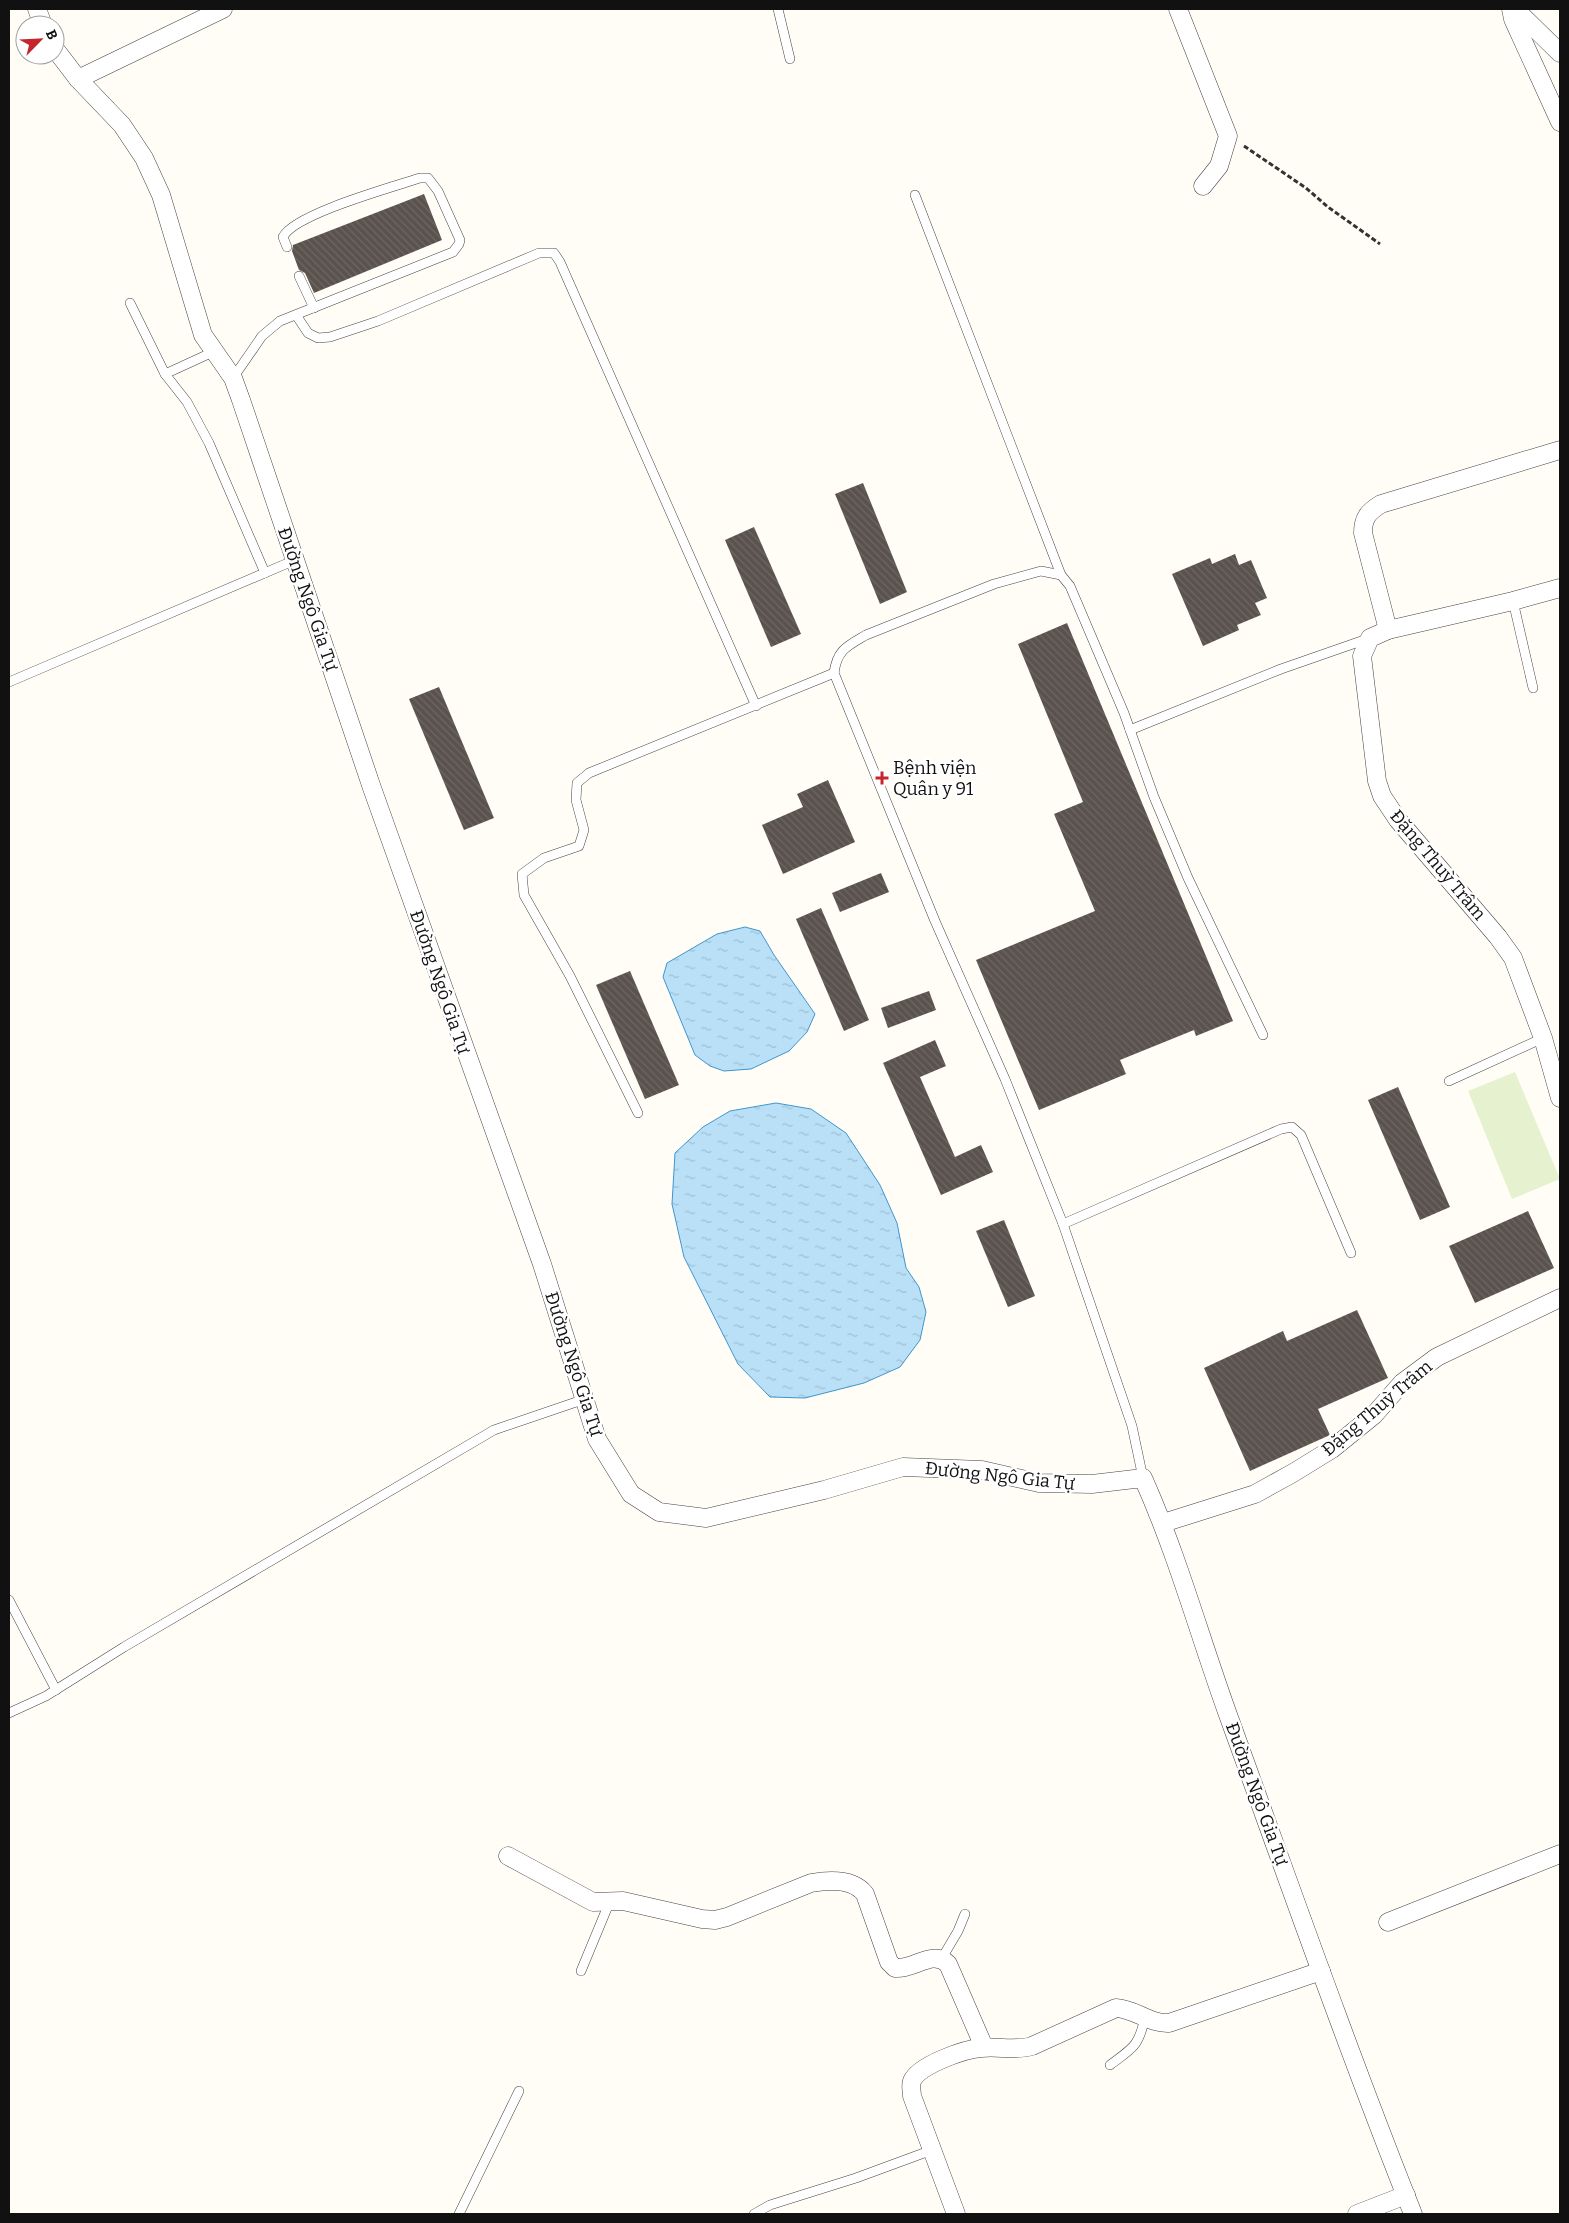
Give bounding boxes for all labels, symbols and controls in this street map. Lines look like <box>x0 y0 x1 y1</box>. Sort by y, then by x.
north arrow <box>15 15 65 65</box>
text: B <box>42 27 61 43</box>
street label: Đường Ngô Gia Tự <box>273 524 343 674</box>
place label: Bệnh viện Quân y 91 <box>893 757 977 800</box>
marker: Bệnh viện Quân y 91 <box>875 771 889 785</box>
street label: Đặng Thuỳ Trâm <box>1385 805 1491 925</box>
street label: Đường Ngô Gia Tự <box>405 907 475 1057</box>
street label: Đường Ngô Gia Tự <box>540 1289 608 1439</box>
street label: Đặng Thuỳ Trâm <box>1317 1355 1437 1461</box>
street label: Đường Ngô Gia Tự <box>924 1457 1076 1495</box>
street label: Đường Ngô Gia Tự <box>1221 1719 1293 1869</box>

